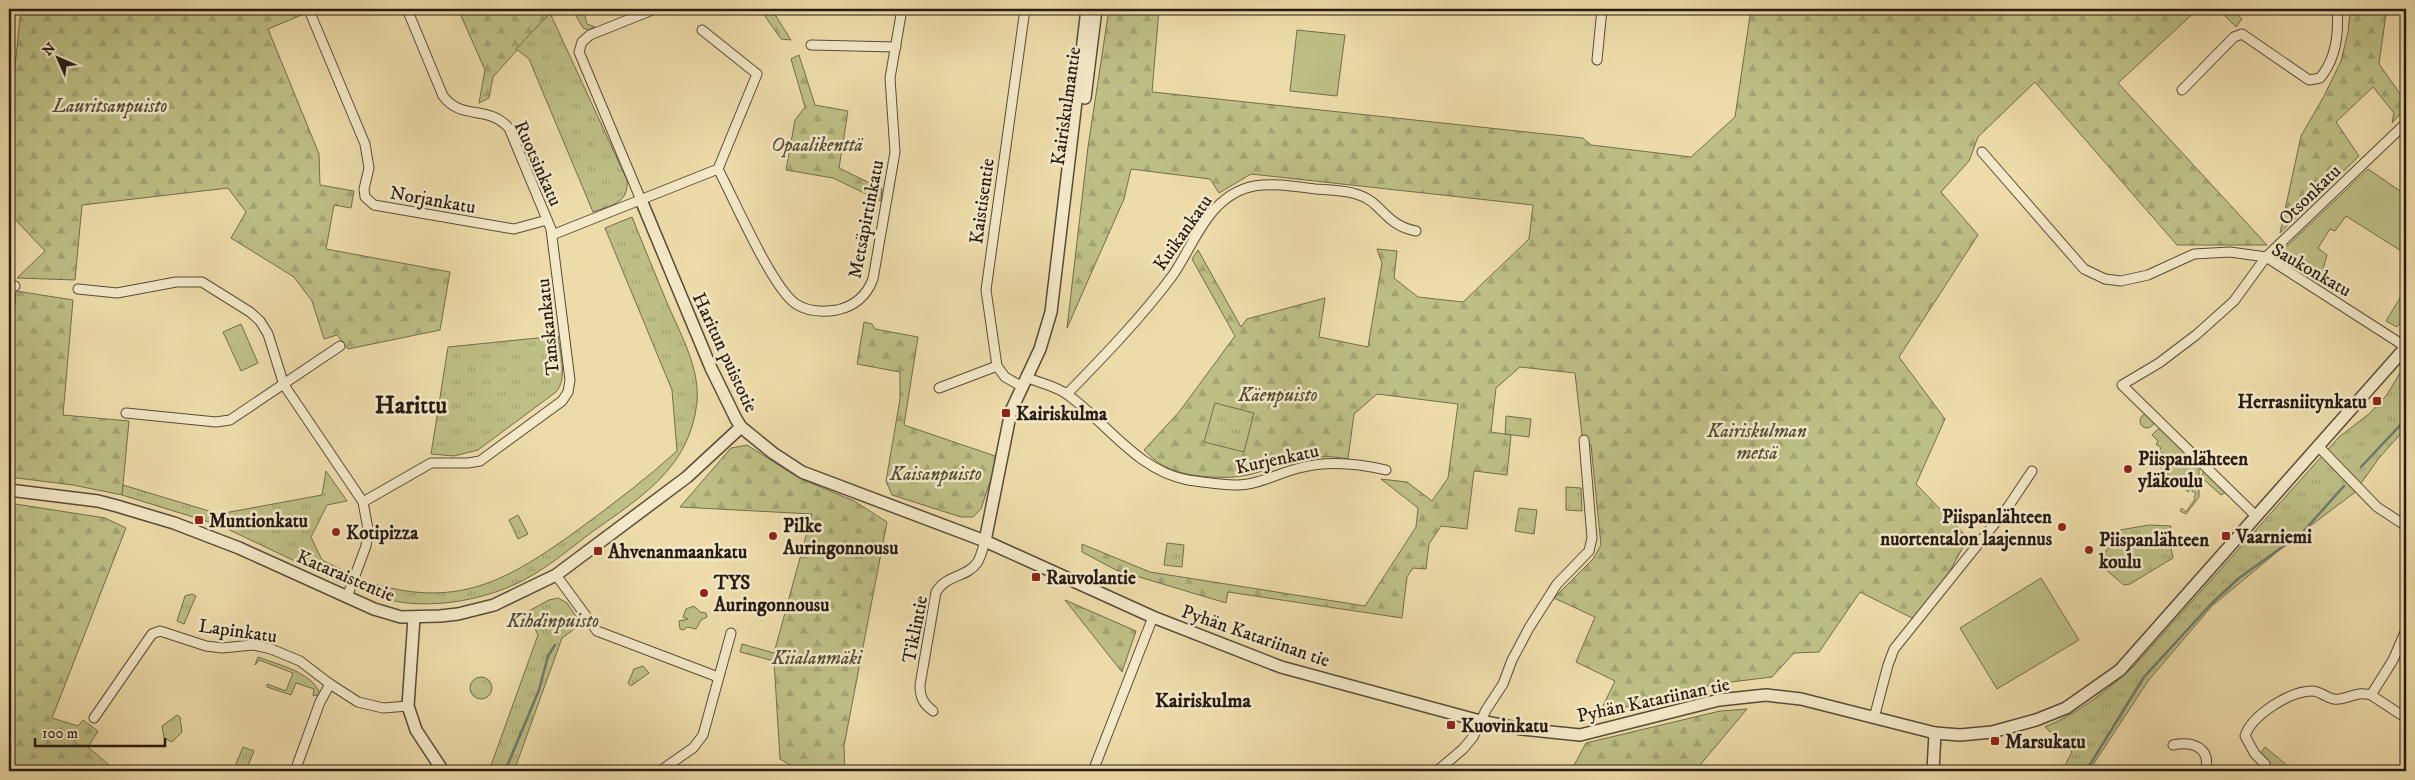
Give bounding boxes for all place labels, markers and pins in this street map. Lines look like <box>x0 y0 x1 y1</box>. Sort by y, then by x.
place label: Herrasniitynkatu <box>2237 391 2367 414</box>
marker: Herrasniitynkatu <box>2371 395 2383 407</box>
place label: Kairiskulma <box>1016 403 1108 426</box>
marker: Kairiskulma <box>1000 407 1012 419</box>
place label: Piispanlähteen yläkoulu <box>2137 448 2249 493</box>
marker: Piispanlähteen yläkoulu <box>2122 463 2134 475</box>
place label: Piispanlähteen nuortentalon laajennus <box>1880 506 2053 552</box>
place label: Muntionkatu <box>209 510 308 533</box>
marker: Muntionkatu <box>193 514 205 526</box>
place label: Pilke Auringonnousu <box>782 515 898 560</box>
marker: Piispanlähteen nuortentalon laajennus <box>2056 521 2068 533</box>
place label: Kotipizza <box>346 522 419 545</box>
marker: Kotipizza <box>330 526 342 538</box>
place label: Vaarniemi <box>2235 526 2312 549</box>
place label: Piispanlähteen koulu <box>2098 529 2210 574</box>
marker: Pilke Auringonnousu <box>767 530 779 542</box>
marker: Vaarniemi <box>2220 530 2232 542</box>
place label: Ahvenanmaankatu <box>607 541 747 564</box>
marker: Piispanlähteen koulu <box>2083 544 2095 556</box>
marker: Ahvenanmaankatu <box>592 545 604 557</box>
place label: Rauvolantie <box>1046 567 1136 590</box>
marker: Rauvolantie <box>1030 571 1042 583</box>
place label: TYS Auringonnousu <box>713 572 829 617</box>
marker: TYS Auringonnousu <box>698 587 710 599</box>
place label: Kuovinkatu <box>1461 715 1549 738</box>
marker: Kuovinkatu <box>1445 719 1457 731</box>
place label: Marsukatu <box>2005 731 2086 754</box>
marker: Marsukatu <box>1989 735 2001 747</box>

